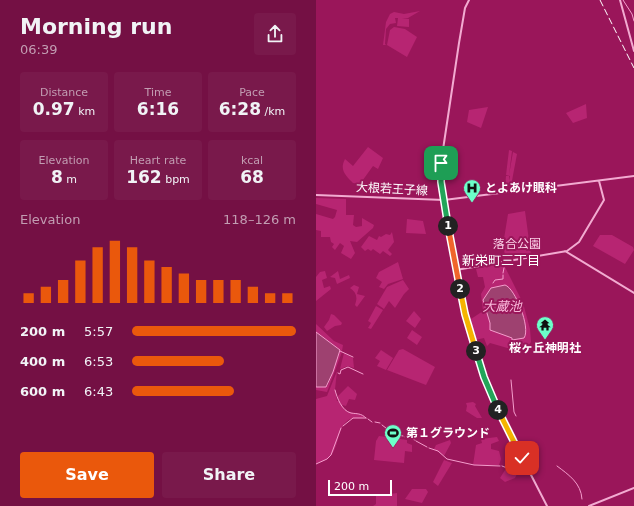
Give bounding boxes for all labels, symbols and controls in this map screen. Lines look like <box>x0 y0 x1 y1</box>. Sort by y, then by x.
button: share <box>254 13 296 55</box>
text: Morning run <box>20 14 172 39</box>
text: 06:39 <box>20 42 57 57</box>
text: Distance <box>40 86 88 99</box>
text: Time <box>145 86 171 99</box>
text: Pace <box>239 86 265 99</box>
text: 0.97 <box>33 99 75 119</box>
text: 6:16 <box>137 99 179 119</box>
text: 6:28 <box>219 99 261 119</box>
text: km <box>75 105 95 118</box>
text: /km <box>261 105 285 118</box>
pin <box>424 146 458 180</box>
icon: arrive <box>430 152 452 174</box>
text: Elevation <box>38 154 90 167</box>
text: Heart rate <box>130 154 186 167</box>
text: kcal <box>241 154 263 167</box>
text: 8 <box>51 167 63 187</box>
text: 162 <box>126 167 162 187</box>
text: 68 <box>240 167 264 187</box>
text: m <box>63 173 77 186</box>
text: bpm <box>162 173 190 186</box>
hospital icon: とよあけ眼科 <box>462 178 482 203</box>
street label: 大根若王子線 <box>356 180 428 198</box>
place label: とよあけ眼科 <box>485 181 557 195</box>
text: Elevation <box>20 212 80 227</box>
text: 118–126 m <box>223 212 296 227</box>
pin: 1 <box>438 216 458 236</box>
text: 1 <box>444 219 452 232</box>
park label: 落合公園 <box>493 237 541 251</box>
district label: 新栄町三丁目 <box>462 253 540 268</box>
pin: 2 <box>450 279 470 299</box>
text: 2 <box>456 282 464 295</box>
water label: 大蔵池 <box>482 299 523 314</box>
temple icon: 桜ヶ丘神明社 <box>535 315 555 340</box>
text: 200 m <box>20 324 65 339</box>
text: 5:57 <box>84 324 113 339</box>
pin: 3 <box>466 341 486 361</box>
place label: 桜ヶ丘神明社 <box>509 341 581 355</box>
text: 3 <box>472 344 480 357</box>
text: 400 m <box>20 354 65 369</box>
text: 6:53 <box>84 354 113 369</box>
text: 600 m <box>20 384 65 399</box>
text: 6:43 <box>84 384 113 399</box>
pin: 4 <box>488 400 508 420</box>
text: 4 <box>494 403 502 416</box>
sports icon: 第１グラウンド <box>383 423 403 448</box>
place label: 第１グラウンド <box>406 426 490 440</box>
pin <box>505 441 539 475</box>
icon: check <box>511 447 533 469</box>
button: Save <box>20 452 154 498</box>
button: Share <box>162 452 296 498</box>
scale bar <box>328 478 392 497</box>
text: 200 m <box>334 480 369 493</box>

